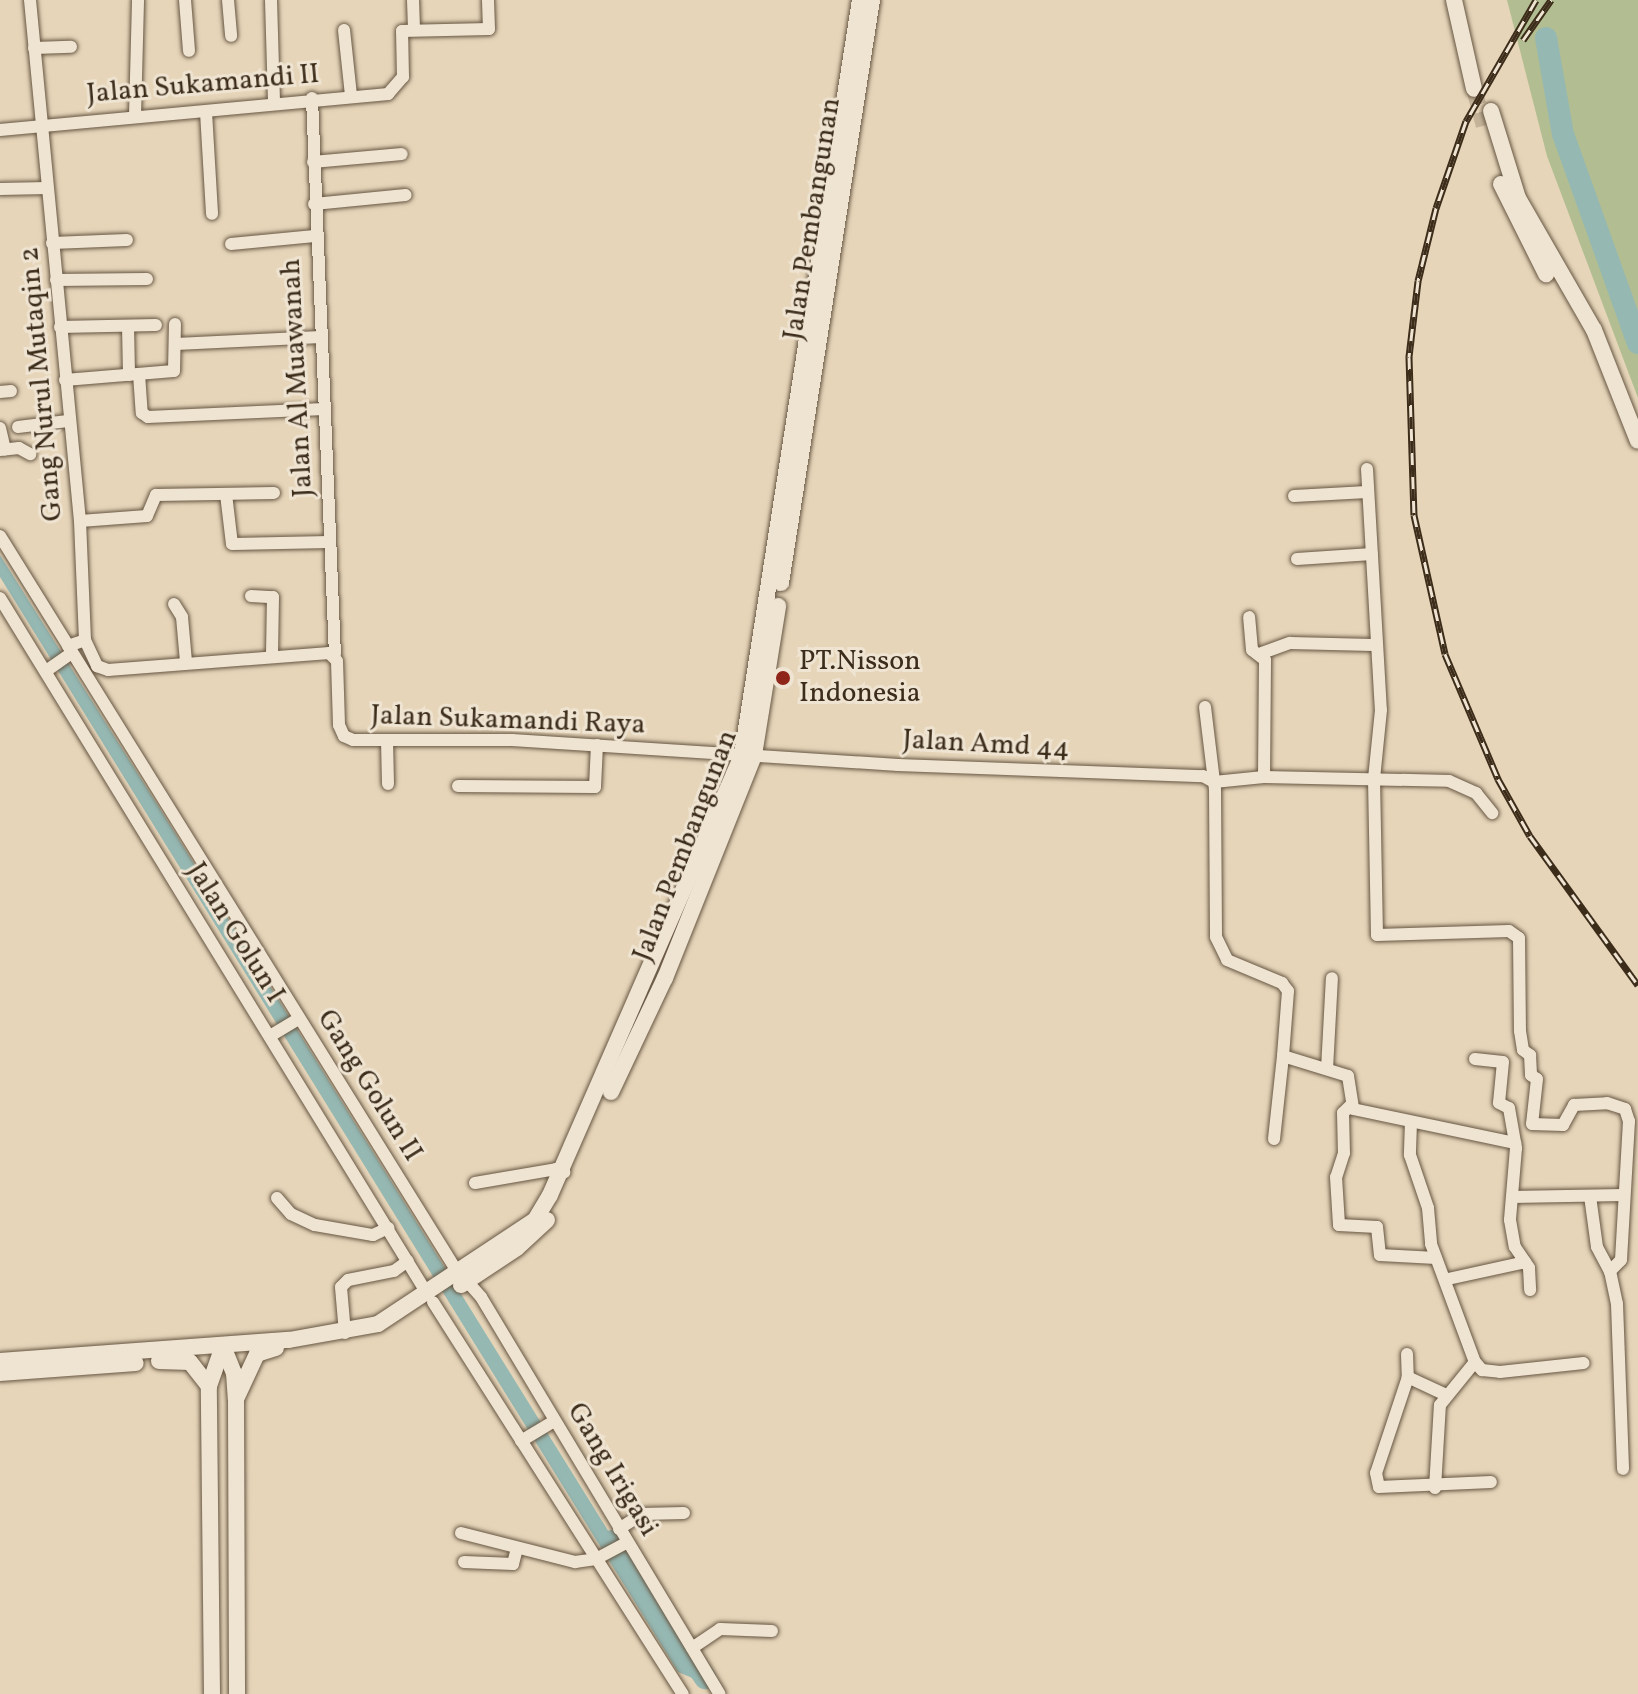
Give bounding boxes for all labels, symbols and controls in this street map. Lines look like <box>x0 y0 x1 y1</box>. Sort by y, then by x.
street label: Jalan Sukamandi II <box>85 58 321 112</box>
street label: Jalan Pembangunan <box>777 95 849 343</box>
street label: Gang Nurul Mutaqin 2 <box>13 245 71 523</box>
street label: Jalan Al Muawanah <box>275 258 321 498</box>
place label: PT.Nisson Indonesia <box>799 645 921 711</box>
marker: PT.Nisson Indonesia <box>774 669 792 687</box>
street label: Jalan Sukamandi Raya <box>370 699 646 743</box>
street label: Jalan Amd 44 <box>902 724 1070 766</box>
street label: Jalan Pembangunan <box>626 726 746 966</box>
street label: Jalan Golun I <box>179 857 291 1009</box>
street label: Gang Golun II <box>309 1004 429 1168</box>
street label: Gang Irigasi <box>559 1397 665 1543</box>

